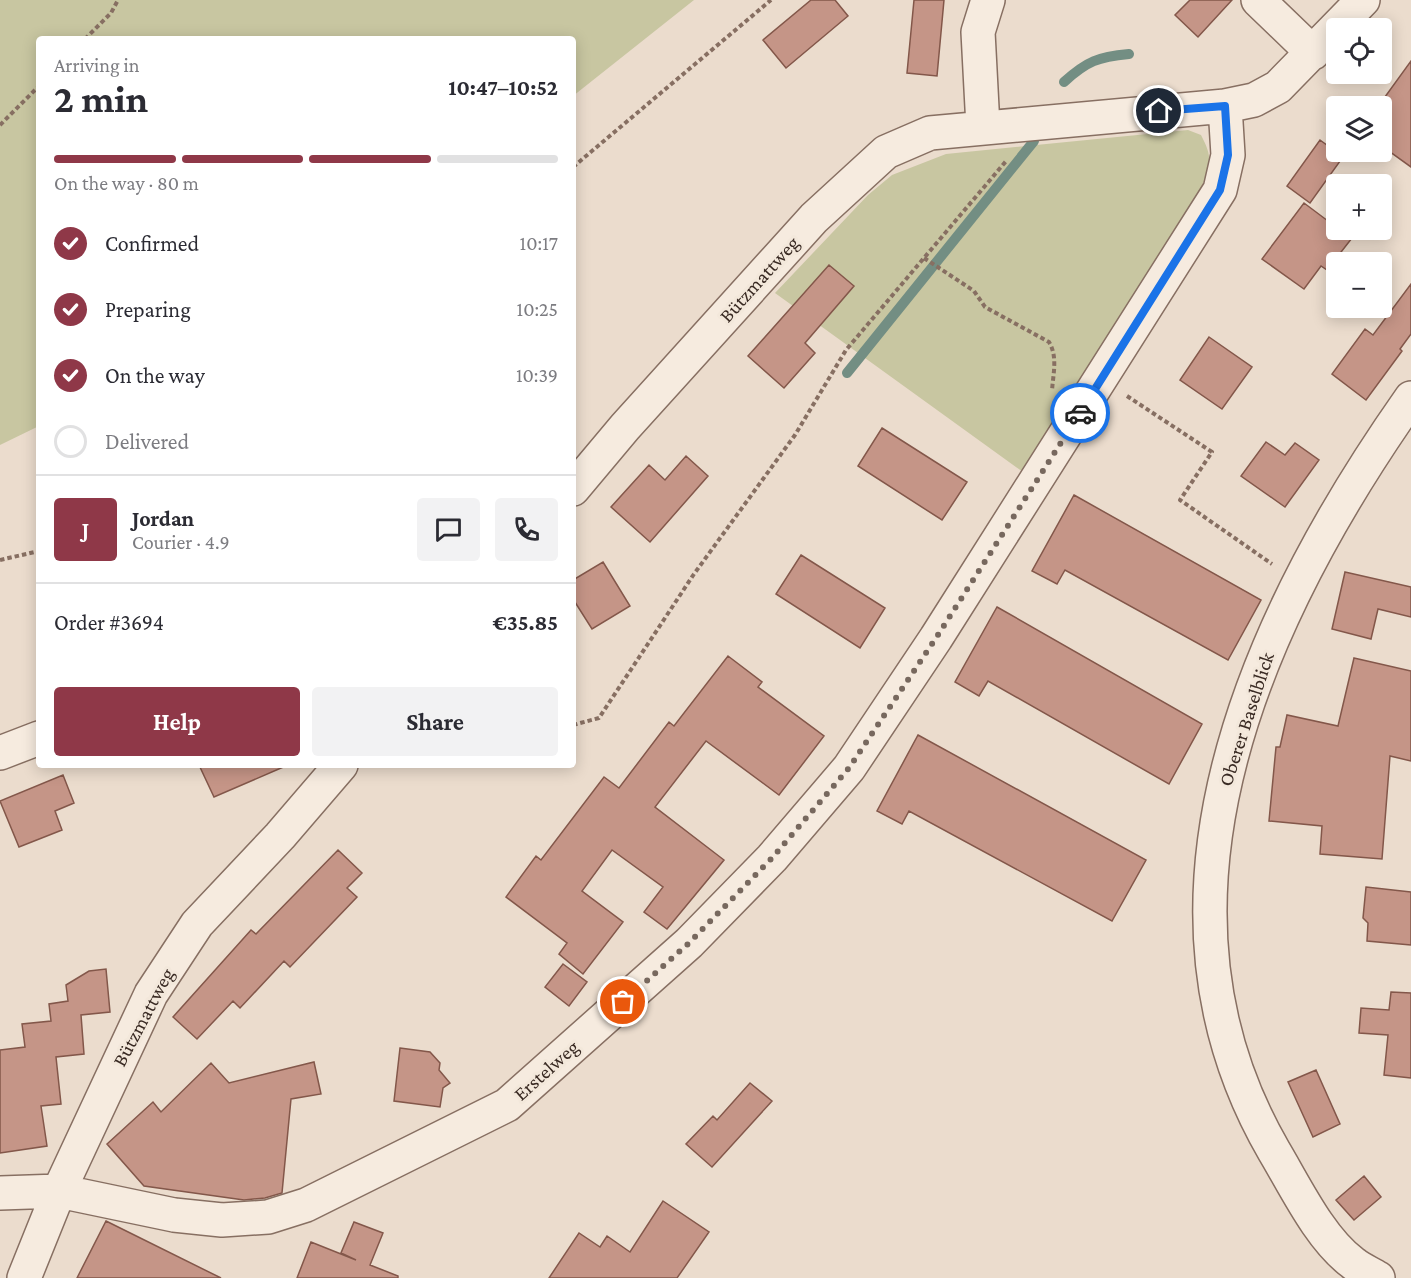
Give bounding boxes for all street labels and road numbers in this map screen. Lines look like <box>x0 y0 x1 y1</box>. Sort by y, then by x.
street label: Bützmattweg <box>715 231 804 327</box>
street label: Oberer Baselblick <box>1214 649 1278 789</box>
street label: Bützmattweg <box>108 964 179 1070</box>
street label: Erstelweg <box>509 1035 584 1105</box>

